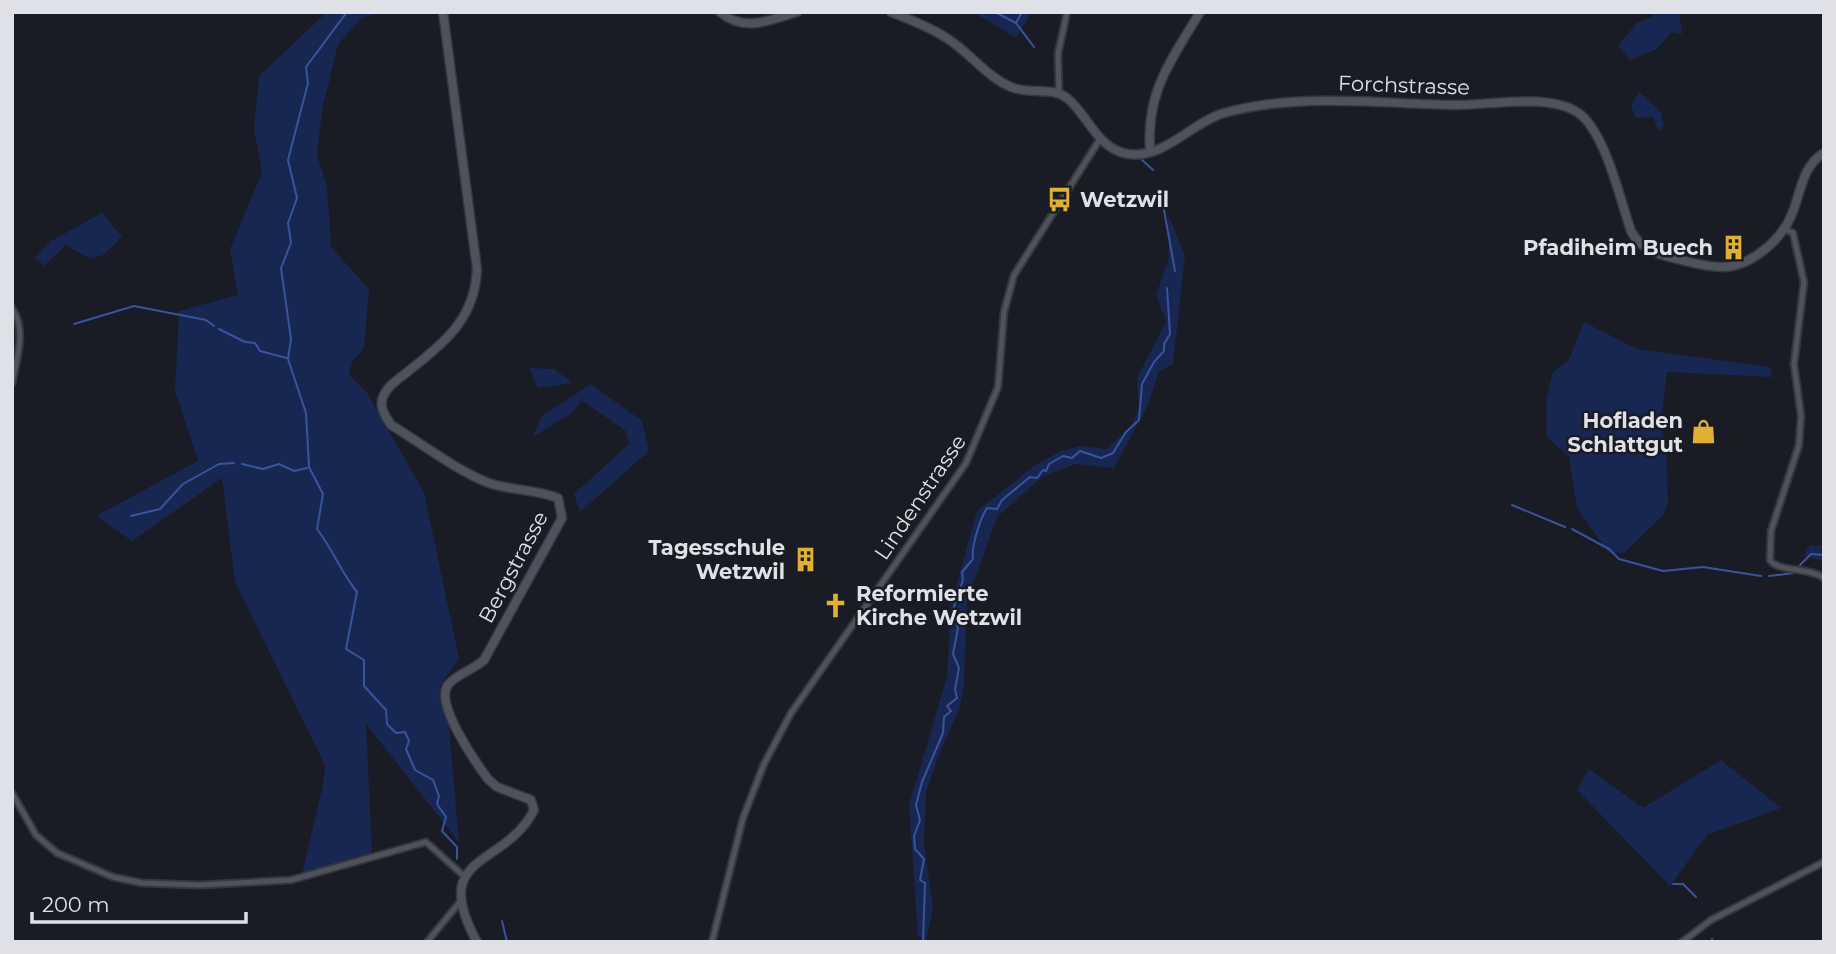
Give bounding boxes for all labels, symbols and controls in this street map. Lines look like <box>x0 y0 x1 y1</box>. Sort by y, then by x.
street label: Forchstrasse <box>1338 70 1470 100</box>
bus stop icon: Wetzwil <box>1046 185 1074 213</box>
place label: Wetzwil <box>1080 187 1169 212</box>
building icon: Pfadiheim Buech <box>1719 233 1747 261</box>
place label: Pfadiheim Buech <box>1523 235 1713 260</box>
place label: Hofladen Schlattgut <box>1568 408 1683 457</box>
shop icon: Hofladen Schlattgut <box>1689 418 1717 446</box>
street label: Lindenstrasse <box>869 430 971 564</box>
street label: Bergstrasse <box>473 507 553 627</box>
place label: Tagesschule Wetzwil <box>648 535 785 584</box>
building icon: Tagesschule Wetzwil <box>791 545 819 573</box>
place label: Reformierte Kirche Wetzwil <box>856 581 1022 630</box>
church icon: Reformierte Kirche Wetzwil <box>822 591 850 619</box>
scale bar <box>32 880 245 924</box>
text: 200 m <box>42 892 109 917</box>

